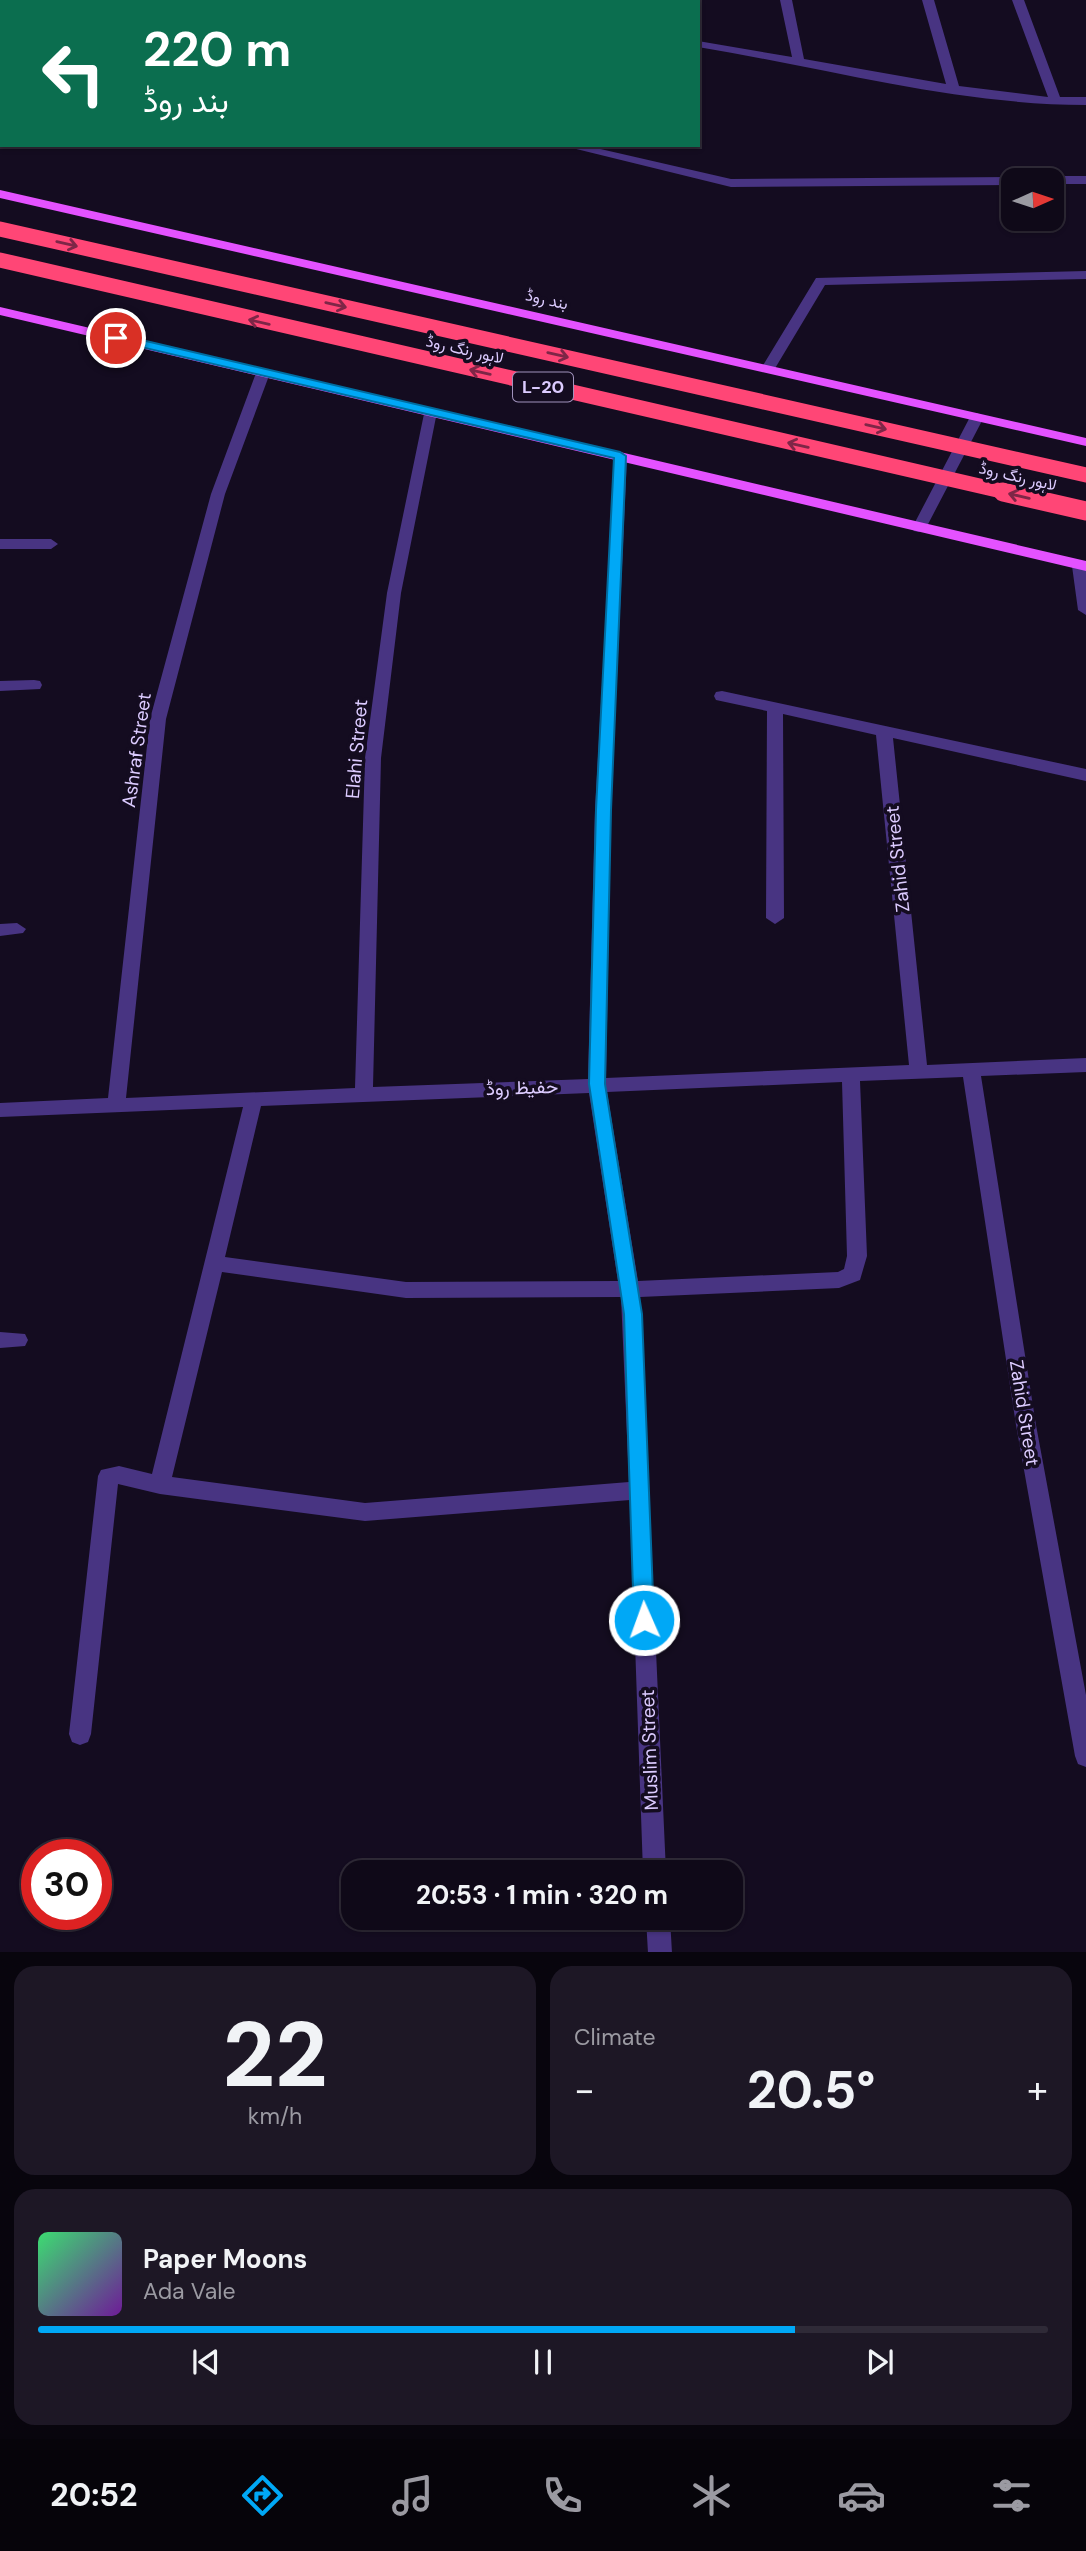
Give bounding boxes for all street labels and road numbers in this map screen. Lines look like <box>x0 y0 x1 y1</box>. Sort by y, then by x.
street label: بند روڈ <box>524 284 570 315</box>
street label: لاہور رنگ روڈ <box>424 330 506 369</box>
road number: L-20 <box>513 372 573 402</box>
street label: لاہور رنگ روڈ <box>977 457 1059 496</box>
street label: Ashraf Street <box>116 691 157 809</box>
street label: Elahi Street <box>340 698 373 800</box>
street label: Zahid Street <box>879 804 916 913</box>
street label: حفیظ روڈ <box>485 1074 559 1101</box>
street label: Zahid Street <box>1004 1358 1045 1468</box>
street label: Muslim Street <box>635 1689 664 1811</box>

